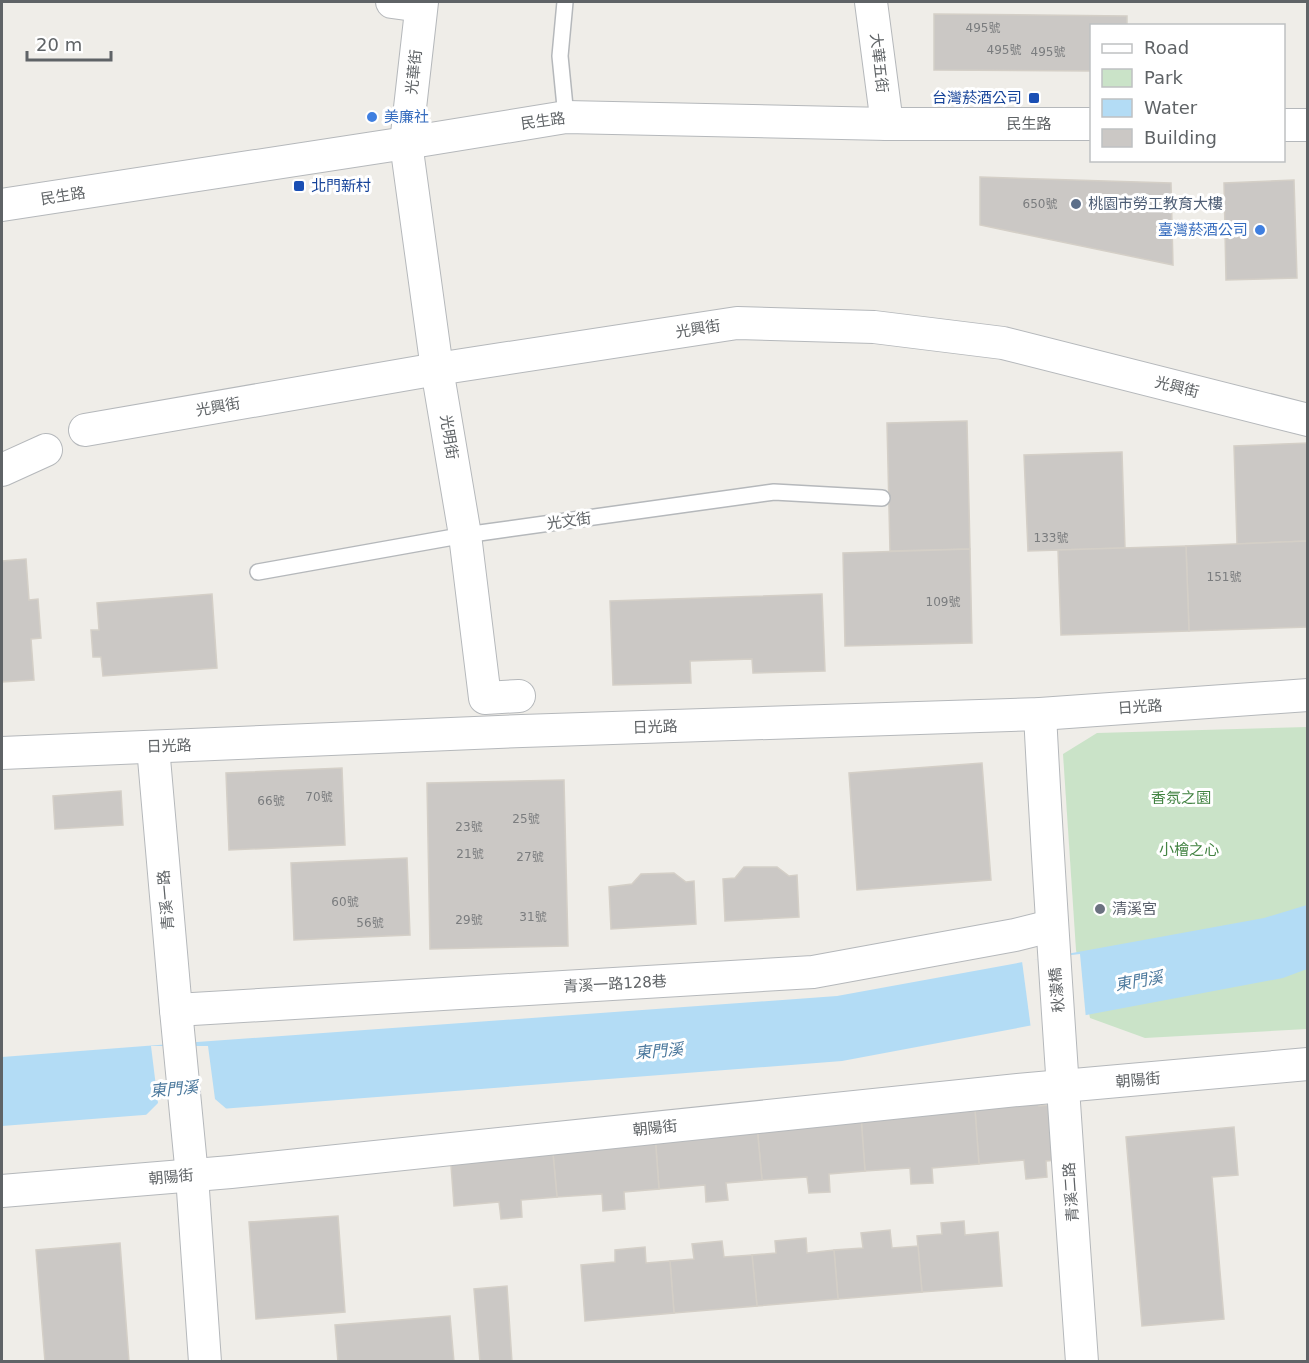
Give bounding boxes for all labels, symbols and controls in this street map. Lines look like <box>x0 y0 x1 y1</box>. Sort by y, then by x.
house number: 495號 <box>966 21 1000 35</box>
scale bar <box>27 24 111 62</box>
legend <box>1090 24 1285 162</box>
street label: 大華五街 <box>866 32 892 94</box>
text: 20 m <box>36 34 82 55</box>
text: Road <box>1144 37 1189 58</box>
house number: 495號 <box>987 43 1021 57</box>
house number: 495號 <box>1031 45 1065 59</box>
street label: 光華街 <box>403 49 425 95</box>
text: Park <box>1144 67 1183 88</box>
place label: 台灣菸酒公司 <box>932 89 1022 107</box>
marker: 台灣菸酒公司 <box>1027 91 1041 105</box>
text: Water <box>1144 97 1198 118</box>
place label: 美廉社 <box>384 108 429 126</box>
street label: 民生路 <box>519 109 567 133</box>
marker: 美廉社 <box>365 110 379 124</box>
street label: 民生路 <box>1006 115 1052 133</box>
text: Building <box>1144 127 1217 148</box>
place label: 北門新村 <box>311 177 371 195</box>
marker: 北門新村 <box>292 179 306 193</box>
street label: 民生路 <box>39 184 87 208</box>
place label: 桃園市勞工教育大樓 <box>1088 195 1223 213</box>
house number: 650號 <box>1023 197 1057 211</box>
marker: 桃園市勞工教育大樓 <box>1069 197 1083 211</box>
place label: 臺灣菸酒公司 <box>1158 221 1248 239</box>
marker: 臺灣菸酒公司 <box>1253 223 1267 237</box>
street label: 光興街 <box>674 317 722 341</box>
street label: 光興街 <box>1153 373 1201 401</box>
street label: 光興街 <box>194 394 242 420</box>
street label: 光明街 <box>437 413 461 461</box>
street label: 光文街 <box>545 509 593 533</box>
house number: 133號 <box>1034 531 1068 545</box>
house number: 151號 <box>1207 570 1241 584</box>
house number: 109號 <box>926 595 960 609</box>
street label: 日光路 <box>1117 696 1163 718</box>
street label: 日光路 <box>632 717 678 737</box>
street label: 日光路 <box>146 736 192 756</box>
park label: 香氛之園 <box>1151 789 1211 807</box>
house number: 70號 <box>305 790 333 804</box>
house number: 66號 <box>257 794 285 808</box>
house number: 25號 <box>512 812 540 826</box>
house number: 23號 <box>455 820 483 834</box>
park label: 小檜之心 <box>1159 841 1219 859</box>
house number: 21號 <box>456 847 484 861</box>
house number: 27號 <box>516 850 544 864</box>
street label: 青溪一路 <box>154 869 178 931</box>
house number: 60號 <box>331 895 359 909</box>
place label: 清溪宮 <box>1112 900 1157 918</box>
marker: 清溪宮 <box>1093 902 1107 916</box>
house number: 31號 <box>519 910 547 924</box>
house number: 29號 <box>455 913 483 927</box>
house number: 56號 <box>356 916 384 930</box>
street label: 秋濛橋 <box>1046 967 1068 1013</box>
water label: 東門溪 <box>1114 967 1166 995</box>
street label: 青溪一路128巷 <box>563 972 667 996</box>
water label: 東門溪 <box>634 1039 686 1063</box>
street label: 朝陽街 <box>1115 1069 1161 1091</box>
water label: 東門溪 <box>149 1077 201 1101</box>
street label: 朝陽街 <box>632 1117 678 1139</box>
street label: 青溪二路 <box>1060 1161 1082 1223</box>
street label: 朝陽街 <box>148 1166 194 1188</box>

